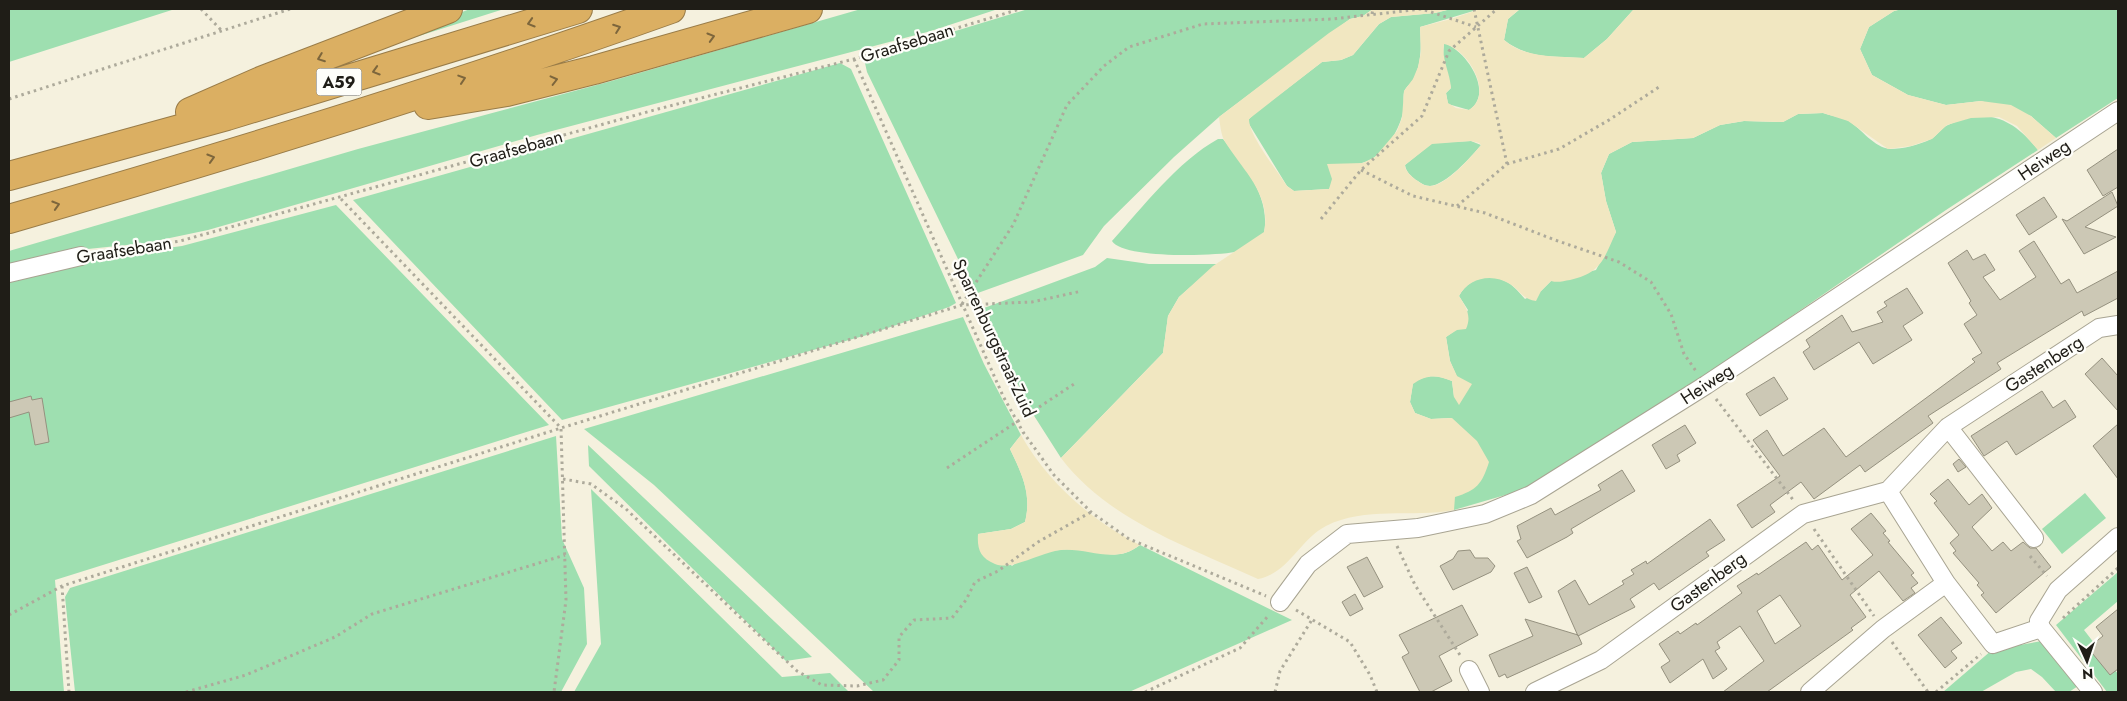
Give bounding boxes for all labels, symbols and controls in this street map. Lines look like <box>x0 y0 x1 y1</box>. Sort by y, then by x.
street label: Graafsebaan <box>857 17 957 69</box>
one-way arrow <box>528 18 536 28</box>
one-way arrow <box>612 24 620 34</box>
one-way arrow <box>706 32 714 42</box>
one-way arrow <box>317 51 326 62</box>
one-way arrow <box>372 65 381 75</box>
road number: A59 <box>316 68 362 95</box>
one-way arrow <box>458 75 466 85</box>
one-way arrow <box>550 75 559 86</box>
street label: Graafsebaan <box>466 123 566 175</box>
street label: Heiweg <box>2013 133 2075 187</box>
one-way arrow <box>207 154 215 164</box>
one-way arrow <box>51 200 59 210</box>
street label: Graafsebaan <box>74 230 174 270</box>
street label: Sparrenburgstraat-Zuid <box>946 254 1042 422</box>
street label: Gastenberg <box>2000 329 2088 399</box>
street label: Heiweg <box>1675 357 1739 411</box>
street label: Gastenberg <box>1665 545 1751 619</box>
north arrow <box>2062 636 2112 686</box>
text: N <box>2082 664 2094 684</box>

